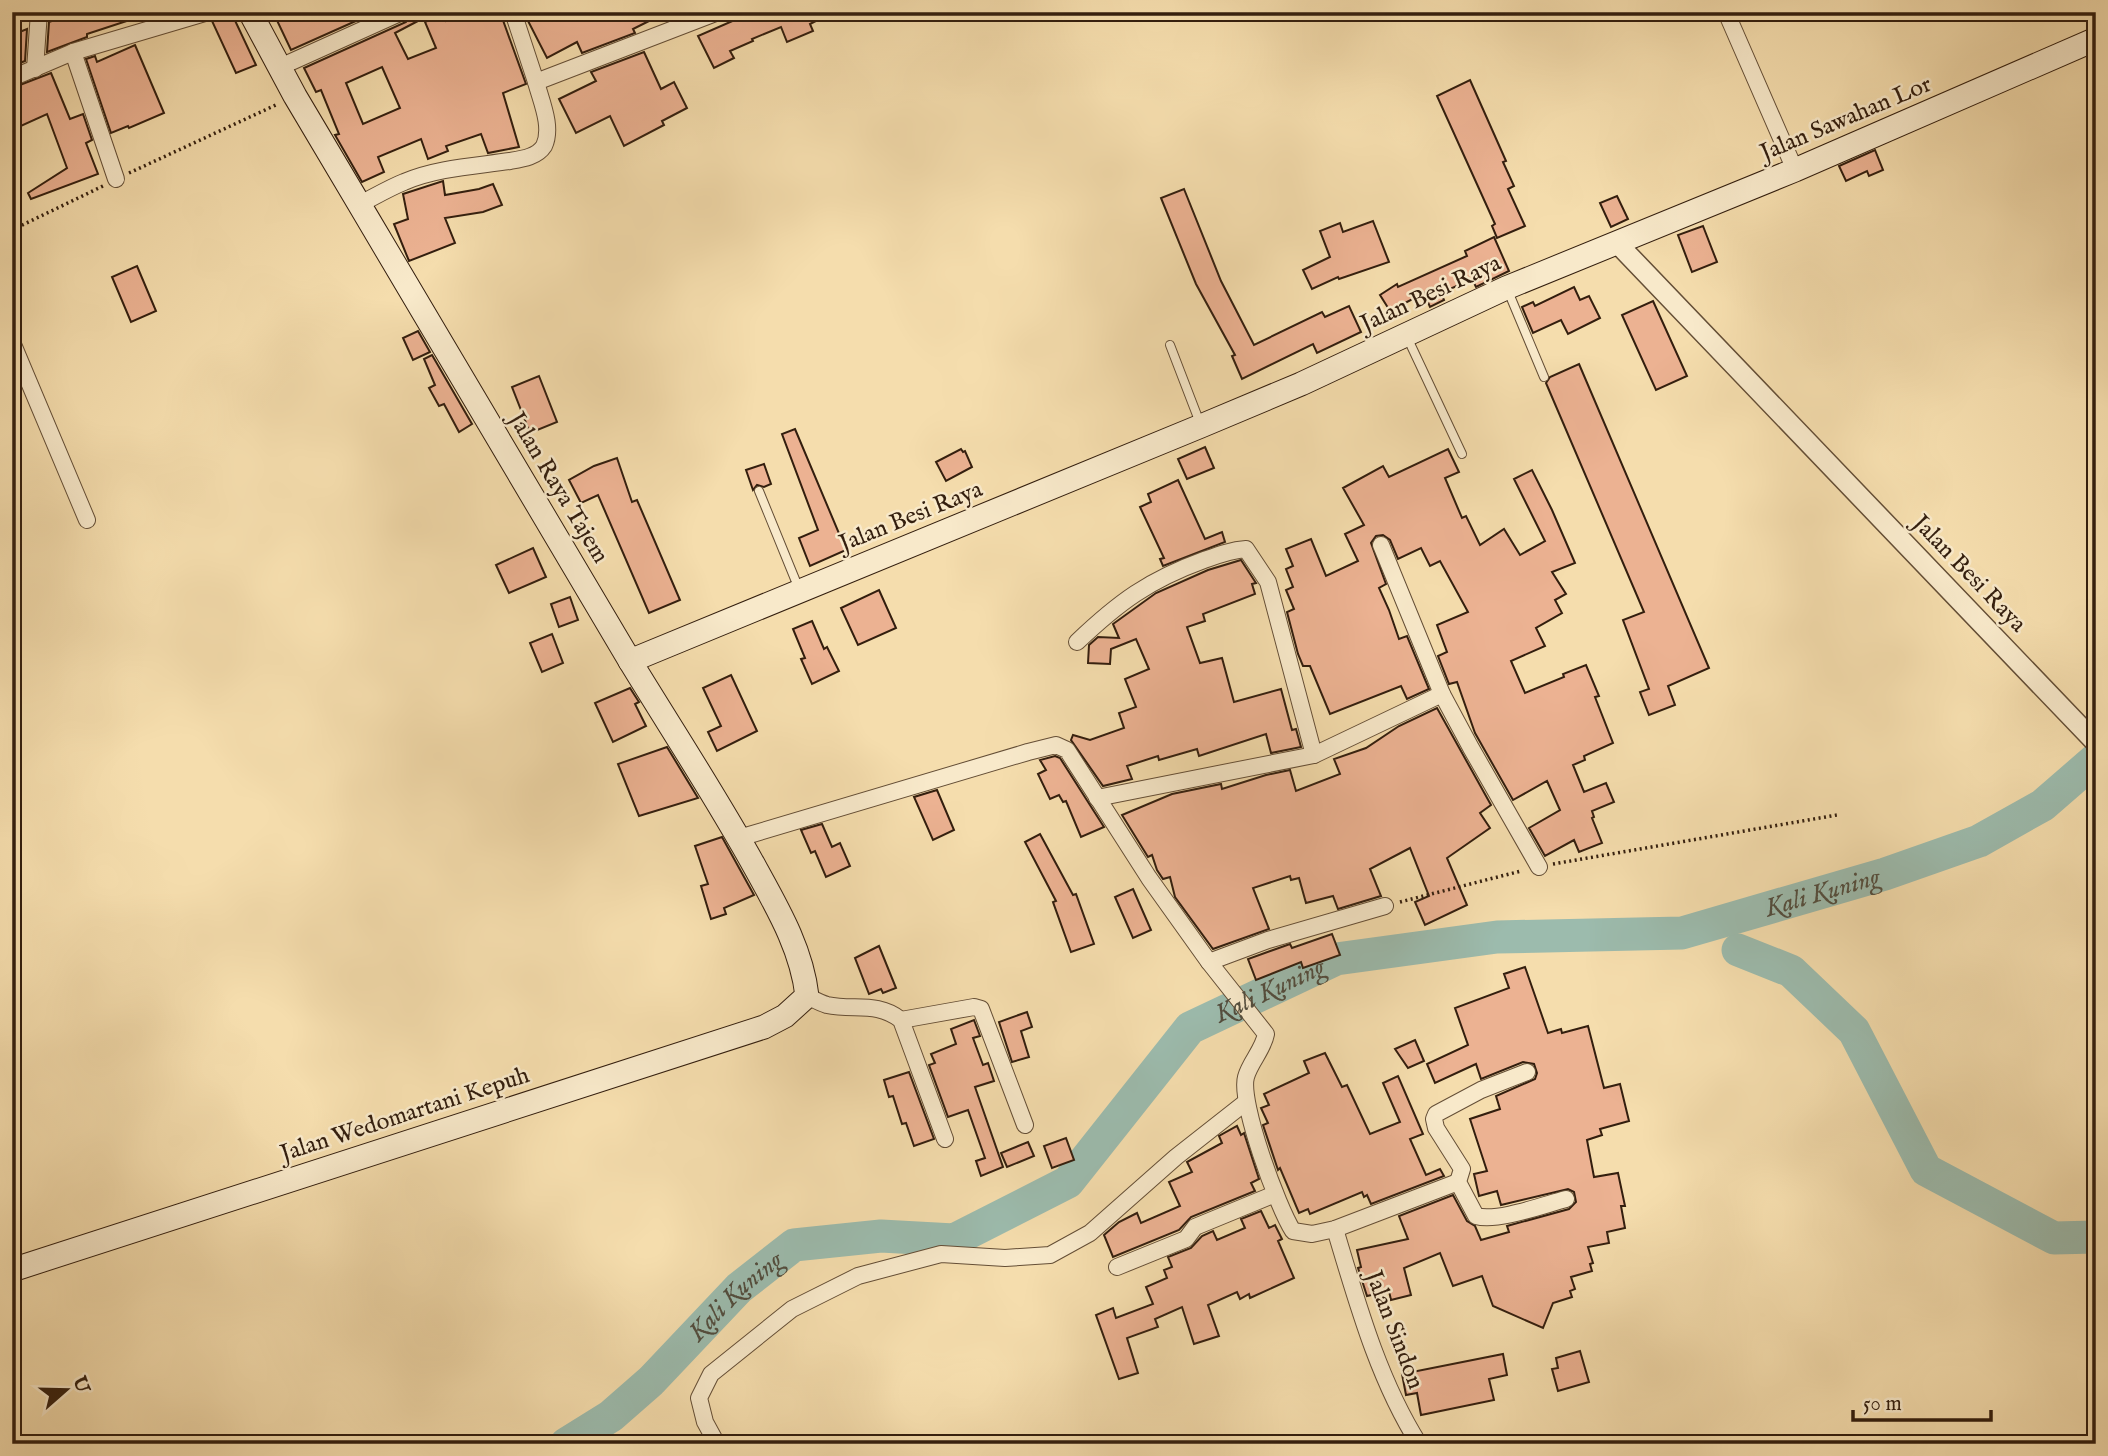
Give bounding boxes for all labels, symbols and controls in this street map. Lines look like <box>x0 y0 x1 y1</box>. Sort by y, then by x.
street label: Jalan Sawahan Lor <box>1753 69 1937 170</box>
street label: Jalan Besi Raya <box>1353 248 1507 341</box>
street label: Jalan Raya Tajem <box>499 404 615 569</box>
street label: Jalan Besi Raya <box>832 474 988 561</box>
street label: Jalan Besi Raya <box>1903 506 2033 640</box>
water label: Kali Kuning <box>1760 860 1885 925</box>
water label: Kali Kuning <box>1208 950 1332 1031</box>
street label: Jalan Wedomartani Kepuh <box>274 1060 534 1171</box>
water label: Kali Kuning <box>680 1243 791 1349</box>
street label: Jalan Sindon <box>1356 1264 1431 1394</box>
north arrow <box>32 1354 102 1424</box>
text: U <box>66 1372 94 1397</box>
scale bar <box>1853 1379 1991 1423</box>
text: 50 m <box>1863 1391 1902 1418</box>

